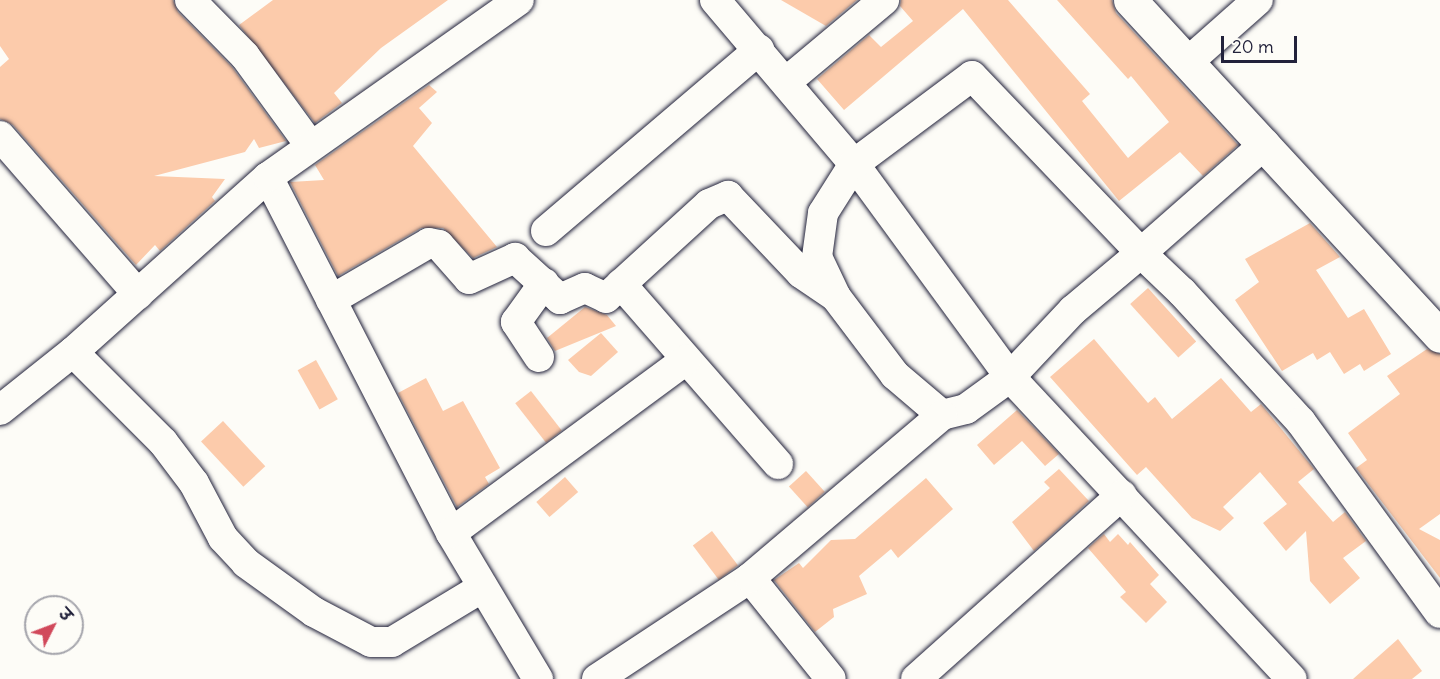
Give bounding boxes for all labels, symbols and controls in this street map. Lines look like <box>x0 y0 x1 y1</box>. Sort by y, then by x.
scale bar <box>1224 24 1300 62</box>
text: 20 m <box>1232 35 1274 58</box>
north arrow <box>24 595 84 655</box>
text: उ <box>55 604 77 625</box>

